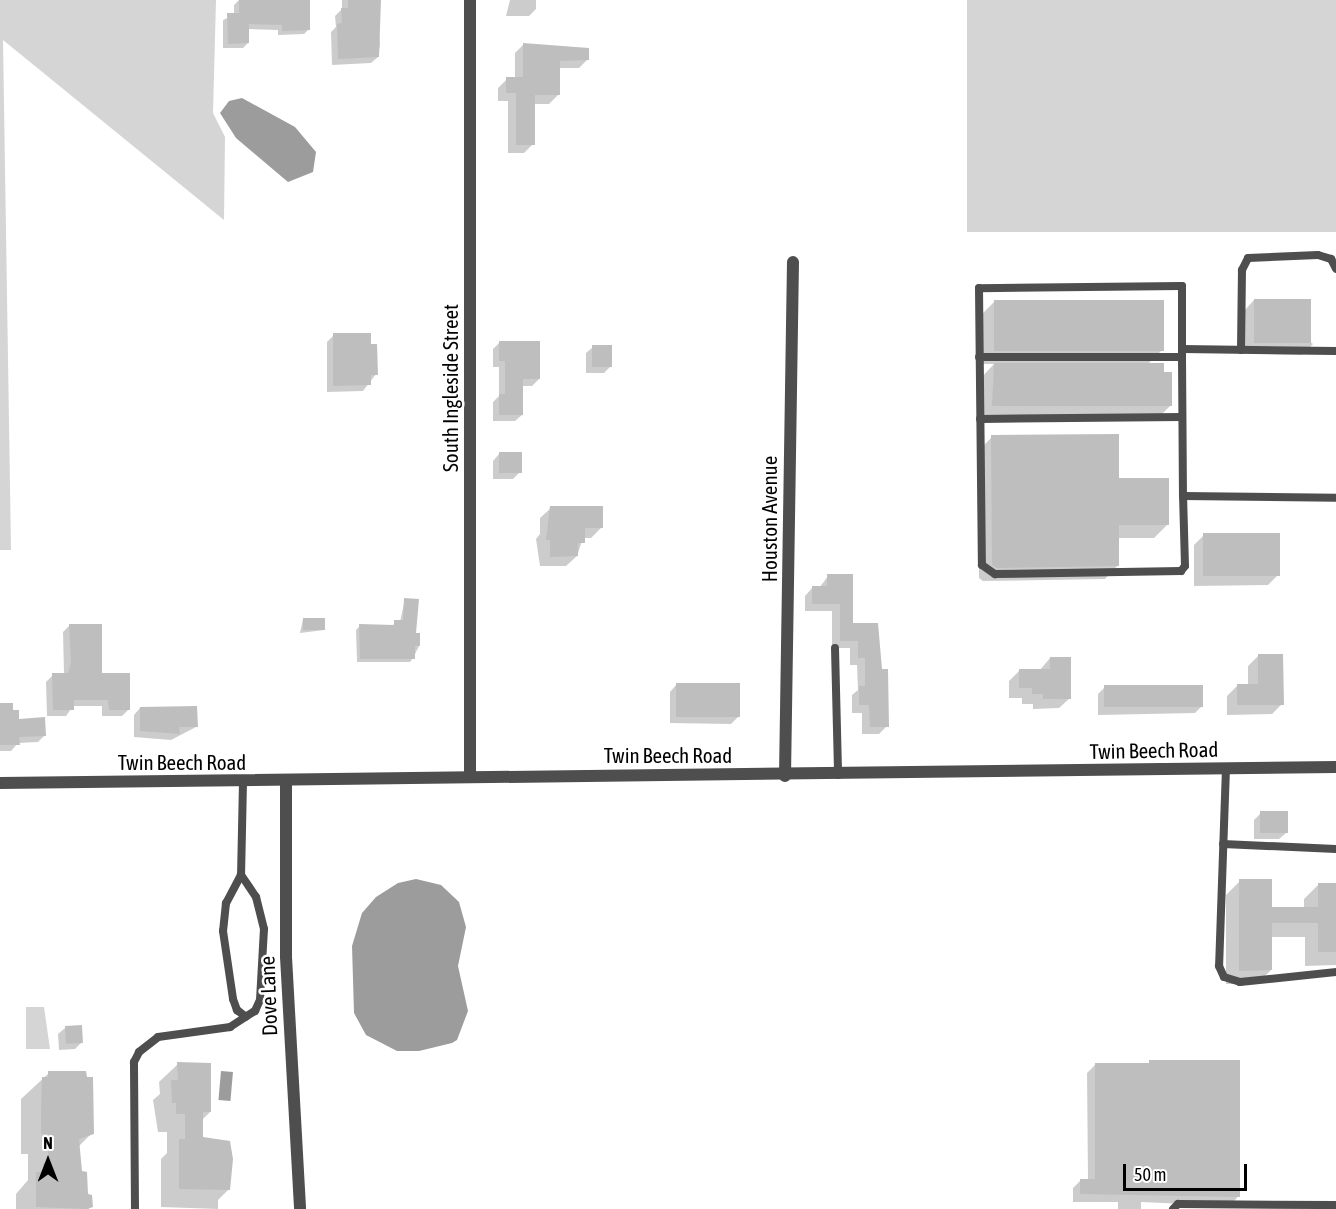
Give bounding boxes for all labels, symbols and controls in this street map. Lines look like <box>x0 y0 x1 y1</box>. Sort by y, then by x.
street label: South Ingleside Street <box>437 304 463 472</box>
street label: Houston Avenue <box>756 456 782 582</box>
street label: Twin Beech Road <box>1090 736 1218 764</box>
street label: Twin Beech Road <box>604 742 732 768</box>
street label: Twin Beech Road <box>118 749 246 775</box>
street label: Dove Lane <box>254 956 282 1036</box>
north arrow <box>18 1131 78 1191</box>
text: N <box>43 1134 53 1152</box>
scale bar <box>1126 1152 1250 1190</box>
text: 50 m <box>1134 1164 1166 1185</box>

